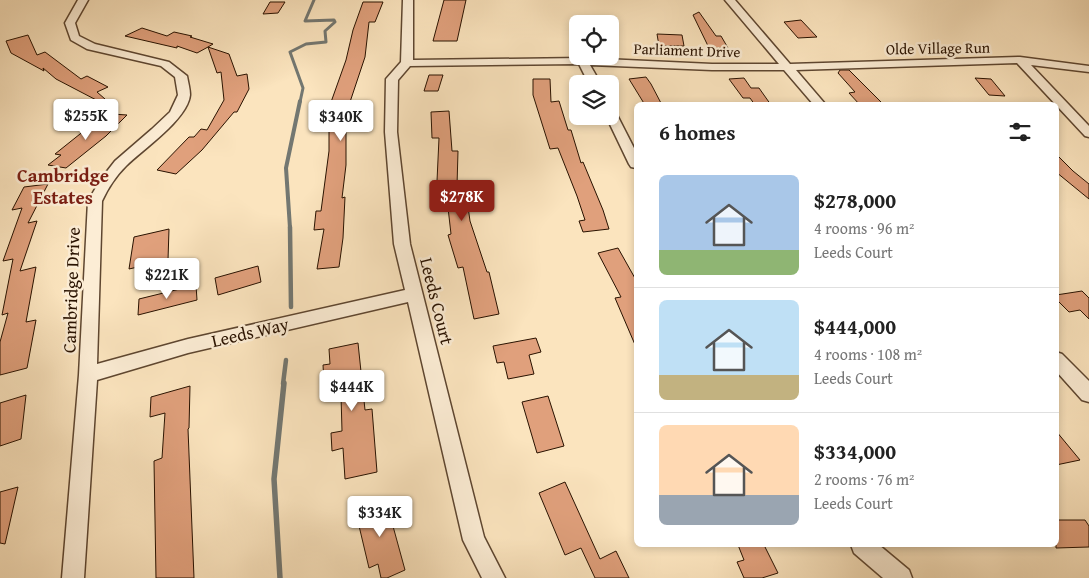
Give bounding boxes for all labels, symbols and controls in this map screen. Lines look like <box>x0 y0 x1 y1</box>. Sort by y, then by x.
map controls <box>569 15 619 125</box>
button: locate <box>569 15 619 65</box>
street label: Olde Village Run <box>886 37 991 59</box>
street label: Parliament Drive <box>633 38 741 62</box>
button: layers <box>569 75 619 125</box>
pin: $255K <box>51 98 121 141</box>
pin: $340K <box>306 100 376 142</box>
text: $255K <box>64 103 108 127</box>
text: $340K <box>319 104 363 128</box>
text: 6 homes <box>659 117 735 148</box>
icon: filters <box>1006 118 1034 146</box>
district label: Cambridge Estates <box>17 161 109 211</box>
pin: $278K <box>427 180 497 222</box>
text: $278K <box>440 184 484 208</box>
text: $278,000 <box>814 185 896 216</box>
icon: home <box>699 195 759 255</box>
text: 4 rooms · 96 m² <box>814 216 914 240</box>
street label: Cambridge Drive <box>55 226 87 354</box>
text: Leeds Court <box>814 240 893 264</box>
street label: Leeds Court <box>413 255 461 348</box>
pin: $221K <box>132 258 202 300</box>
text: $221K <box>145 262 189 286</box>
street label: Leeds Way <box>209 310 291 354</box>
text: $444,000 <box>814 311 896 342</box>
icon: home <box>699 320 759 380</box>
text: 4 rooms · 108 m² <box>814 342 922 366</box>
text: Leeds Court <box>814 366 893 390</box>
pin: $444K <box>317 370 387 412</box>
text: $444K <box>330 374 374 398</box>
text: $334,000 <box>814 436 896 467</box>
icon: home <box>699 445 759 505</box>
text: 2 rooms · 76 m² <box>814 467 914 491</box>
text: Leeds Court <box>814 491 893 515</box>
pin: $334K <box>345 496 415 538</box>
text: $334K <box>358 500 402 524</box>

